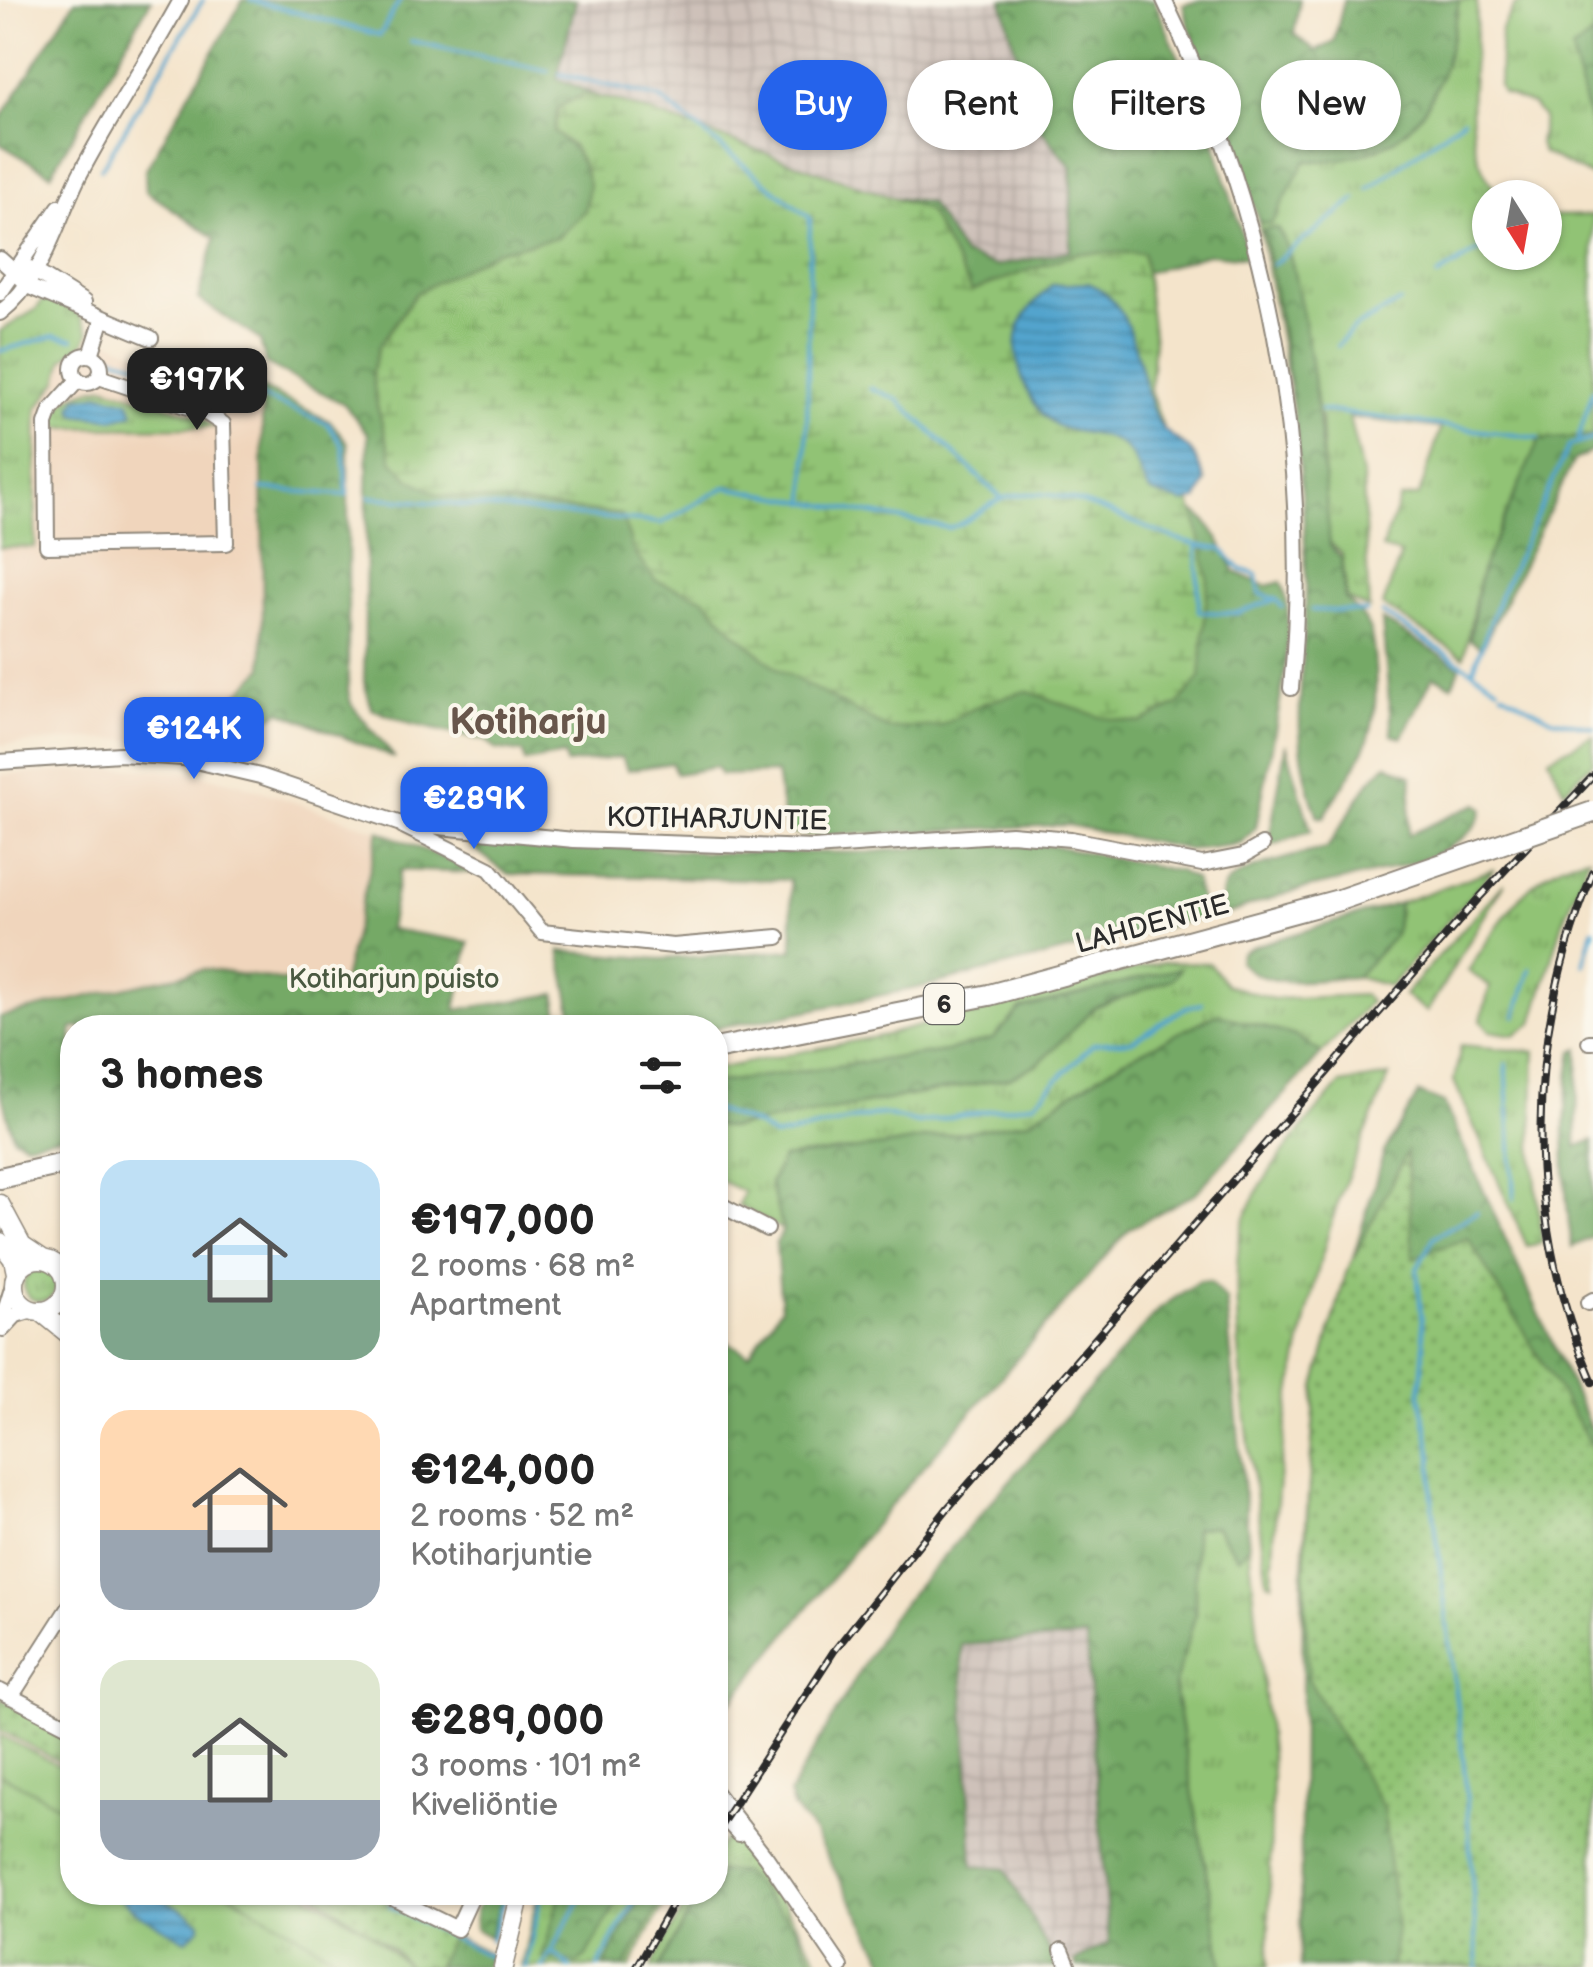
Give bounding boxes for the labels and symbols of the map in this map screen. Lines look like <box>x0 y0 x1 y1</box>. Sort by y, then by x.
north arrow <box>1472 180 1562 270</box>
pin: €197K <box>127 348 267 433</box>
pin: €124K <box>124 697 264 782</box>
district label: Kotiharju <box>449 700 607 745</box>
pin: €289K <box>404 767 544 852</box>
street label: KOTIHARJUNTIE <box>606 801 828 838</box>
street label: LAHDENTIE <box>1072 888 1233 961</box>
park label: Kotiharjun puisto <box>288 963 500 996</box>
road number: 6 <box>924 984 964 1024</box>

